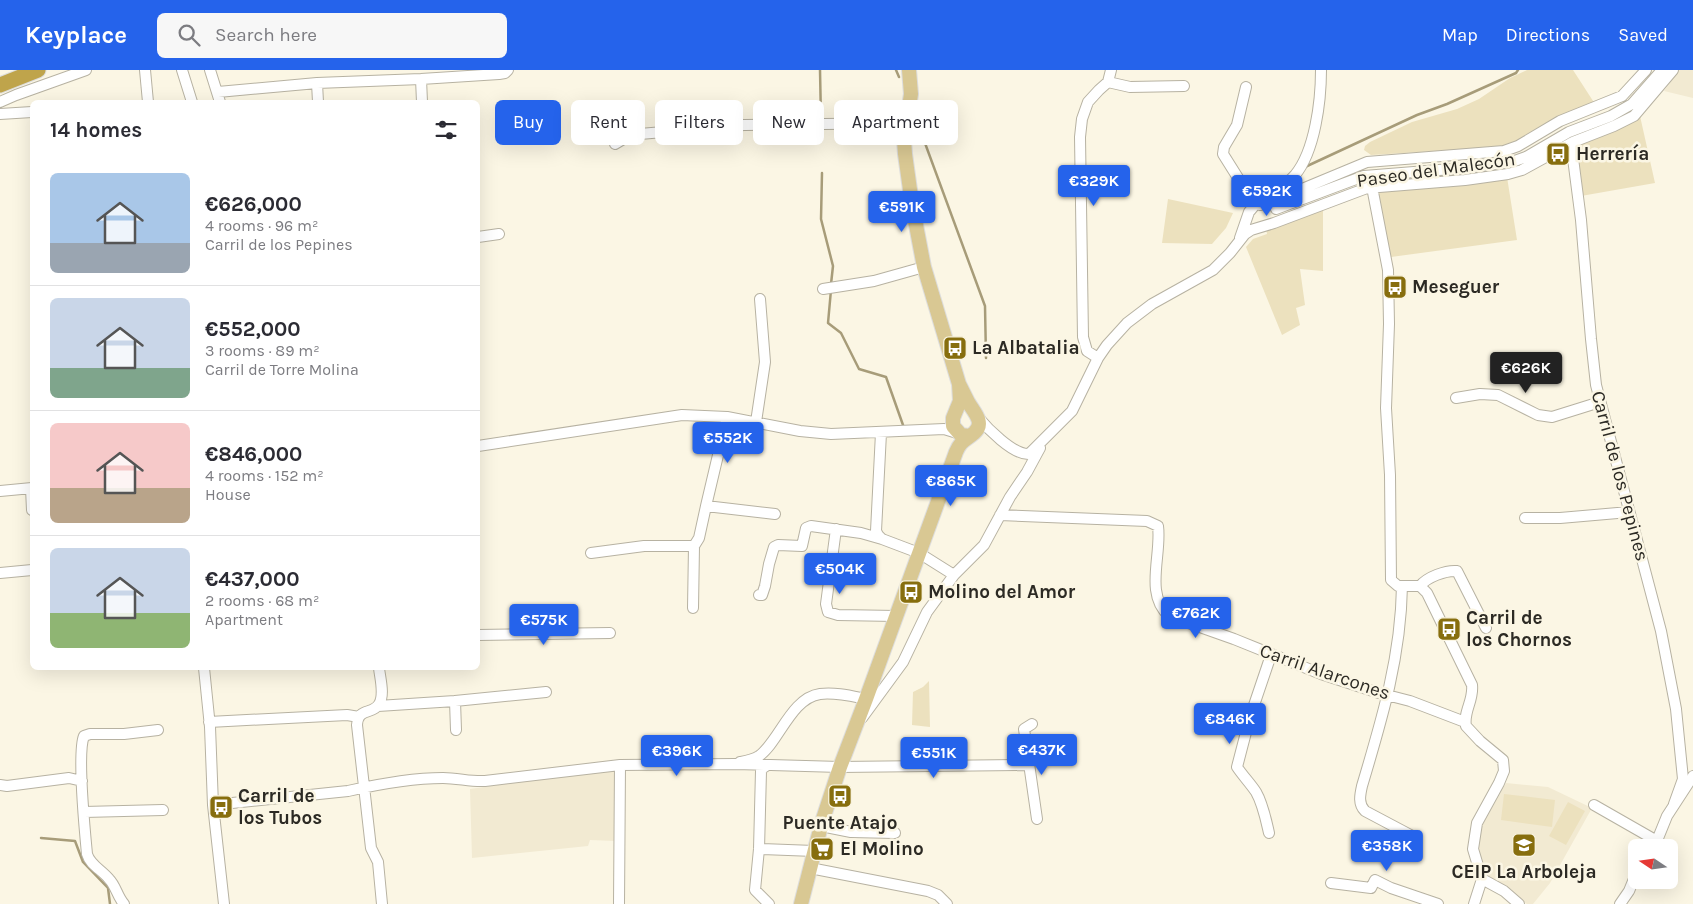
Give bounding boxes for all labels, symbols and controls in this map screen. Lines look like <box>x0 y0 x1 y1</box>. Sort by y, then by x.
search box <box>157 13 507 58</box>
text: Keyplace <box>25 21 127 49</box>
icon: search <box>175 21 203 49</box>
text: Search here <box>215 24 317 46</box>
text: Map <box>1442 24 1478 46</box>
text: Directions <box>1506 24 1590 46</box>
text: Saved <box>1618 24 1668 46</box>
chip: Buy <box>495 100 561 145</box>
chip: Rent <box>571 100 645 145</box>
chip: Filters <box>655 100 743 145</box>
chip: New <box>753 100 824 145</box>
chip: Apartment <box>834 100 958 145</box>
icon: filters <box>432 116 460 144</box>
text: 14 homes <box>50 118 142 142</box>
bus stop icon: Herrería <box>1545 141 1571 167</box>
place label: Herrería <box>1576 143 1649 165</box>
street label: Paseo del Malecón <box>1355 148 1517 192</box>
pin: €329K <box>1059 164 1129 207</box>
text: €329K <box>1069 171 1119 190</box>
pin: €592K <box>1232 174 1302 217</box>
text: €592K <box>1242 181 1292 200</box>
pin: €591K <box>867 190 937 233</box>
text: €626,000 <box>205 192 302 216</box>
icon: home <box>90 193 150 253</box>
text: €591K <box>879 197 925 216</box>
text: 4 rooms · 96 m² <box>205 216 318 235</box>
text: Carril de los Pepines <box>205 235 353 254</box>
bus stop icon: Meseguer <box>1382 274 1408 300</box>
place label: Meseguer <box>1412 276 1500 298</box>
text: €552,000 <box>205 317 301 341</box>
icon: home <box>90 318 150 378</box>
bus stop icon: La Albatalia <box>942 335 968 361</box>
place label: La Albatalia <box>972 337 1080 359</box>
text: 3 rooms · 89 m² <box>205 341 320 360</box>
pin: €626K <box>1491 352 1561 394</box>
text: €626K <box>1501 358 1551 377</box>
text: Carril de Torre Molina <box>205 360 359 379</box>
street label: Carril de los Pepines <box>1587 388 1653 564</box>
pin: €552K <box>693 422 763 464</box>
text: €552K <box>704 428 752 447</box>
text: €846,000 <box>205 442 302 466</box>
icon: home <box>90 443 150 503</box>
pin: €865K <box>916 464 986 507</box>
text: 4 rooms · 152 m² <box>205 466 324 485</box>
text: €865K <box>926 471 976 490</box>
text: House <box>205 485 251 504</box>
pin: €504K <box>805 552 875 595</box>
text: €504K <box>815 559 865 578</box>
text: €437,000 <box>205 567 299 591</box>
icon: home <box>90 568 150 628</box>
bus stop icon: Molino del Amor <box>898 579 924 605</box>
place label: Molino del Amor <box>928 581 1076 603</box>
text: 2 rooms · 68 m² <box>205 591 319 610</box>
pin: €762K <box>1161 596 1231 639</box>
text: €762K <box>1172 603 1220 622</box>
pin: €575K <box>509 604 579 646</box>
place label: Carril de los Chornos <box>1466 607 1572 651</box>
text: Apartment <box>205 610 283 629</box>
text: €575K <box>520 610 568 629</box>
bus stop icon: Carril de los Chornos <box>1436 616 1462 642</box>
street label: Carril Alarcones <box>1257 639 1393 705</box>
pin: €846K <box>1195 702 1265 745</box>
text: €846K <box>1205 709 1255 728</box>
pin: €396K <box>642 734 712 777</box>
pin: €437K <box>1007 734 1077 776</box>
pin: €551K <box>899 736 969 779</box>
text: €437K <box>1018 740 1066 759</box>
text: €396K <box>652 741 702 760</box>
text: €551K <box>912 743 956 762</box>
bus stop icon: Puente Atajo <box>827 783 853 809</box>
place label: Carril de los Tubos <box>238 785 322 829</box>
bus stop icon: Carril de los Tubos <box>208 794 234 820</box>
place label: Puente Atajo <box>783 812 897 834</box>
pin: €358K <box>1352 830 1422 872</box>
school or university icon: CEIP La Arboleja <box>1511 832 1537 858</box>
supermarket icon: El Molino <box>809 836 835 862</box>
text: €358K <box>1362 836 1412 855</box>
place label: El Molino <box>840 838 924 860</box>
north arrow <box>1628 839 1678 889</box>
map controls <box>1628 839 1678 889</box>
place label: CEIP La Arboleja <box>1451 861 1597 883</box>

